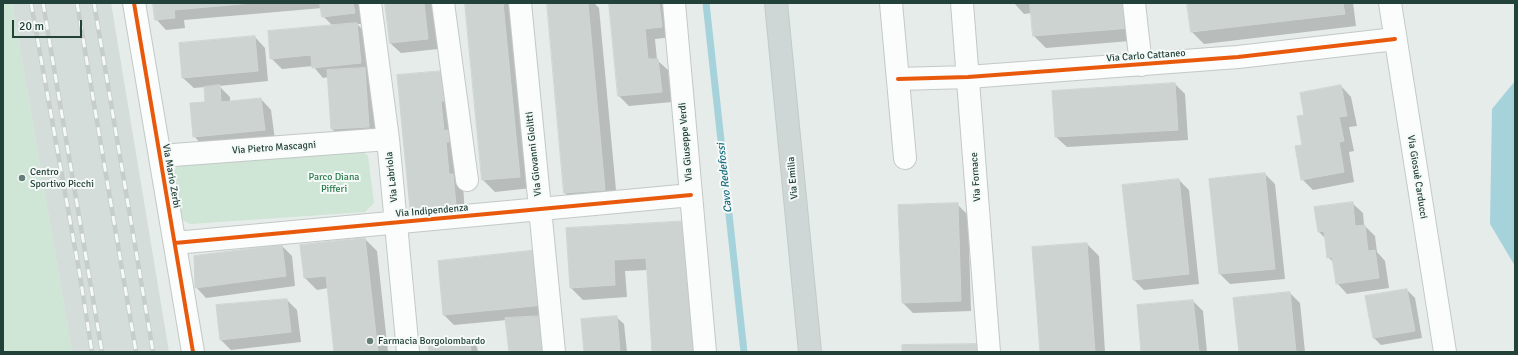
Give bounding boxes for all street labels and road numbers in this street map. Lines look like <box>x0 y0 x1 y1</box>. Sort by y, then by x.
street label: Via Carlo Cattaneo <box>1106 47 1186 65</box>
street label: Via Giuseppe Verdi <box>677 102 695 182</box>
street label: Via Giovanni Giolitti <box>524 111 544 197</box>
street label: Via Giosuè Carducci <box>1404 134 1430 220</box>
street label: Via Pietro Mascagni <box>232 139 316 157</box>
street label: Via Mario Zerbi <box>159 143 183 209</box>
street label: Via Labriola <box>383 151 401 203</box>
street label: Via Fornace <box>968 152 984 202</box>
street label: Via Emilia <box>785 156 801 200</box>
street label: Via Indipendenza <box>395 202 469 220</box>

